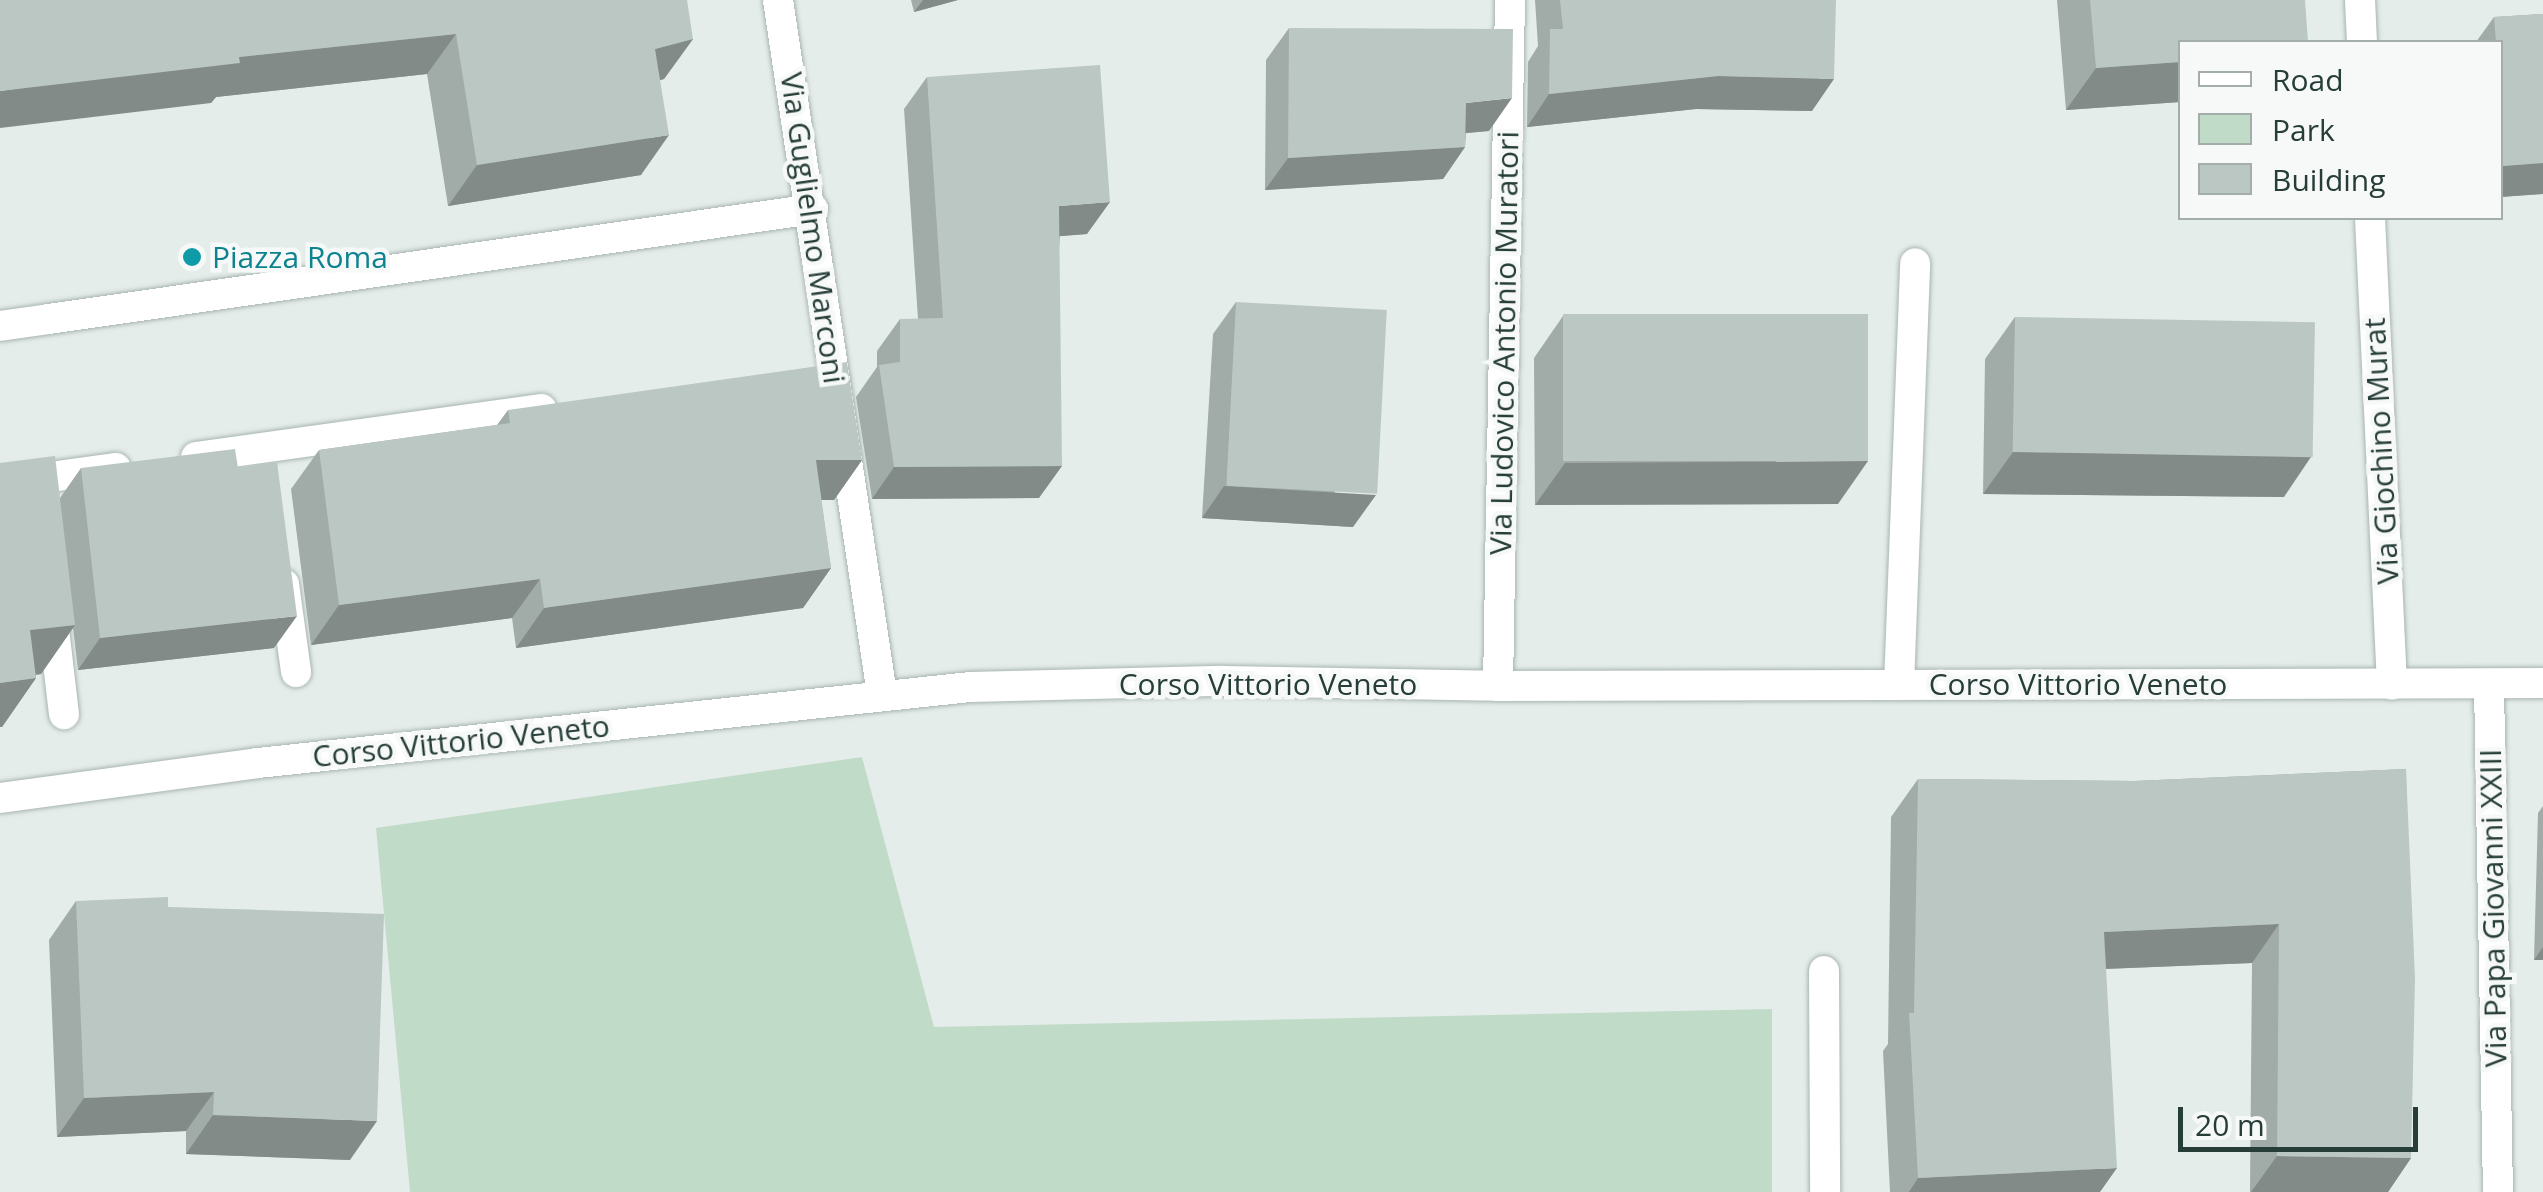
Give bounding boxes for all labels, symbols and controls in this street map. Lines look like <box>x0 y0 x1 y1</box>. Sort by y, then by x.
legend <box>2178 40 2503 220</box>
text: Road <box>2272 59 2344 100</box>
street label: Via Guglielmo Marconi <box>773 70 853 386</box>
text: Park <box>2272 109 2335 150</box>
street label: Via Ludovico Antonio Muratori <box>1482 131 1526 555</box>
text: Building <box>2272 159 2386 200</box>
place label: Piazza Roma <box>212 239 388 275</box>
marker: Piazza Roma <box>181 246 203 268</box>
street label: Via Giochino Murat <box>2356 317 2406 585</box>
street label: Corso Vittorio Veneto <box>1119 666 1417 702</box>
street label: Corso Vittorio Veneto <box>1929 666 2227 702</box>
street label: Corso Vittorio Veneto <box>311 707 611 775</box>
street label: Via Papa Giovanni XXIII <box>2472 748 2514 1068</box>
scale bar <box>2183 1087 2423 1149</box>
text: 20 m <box>2195 1104 2265 1145</box>

